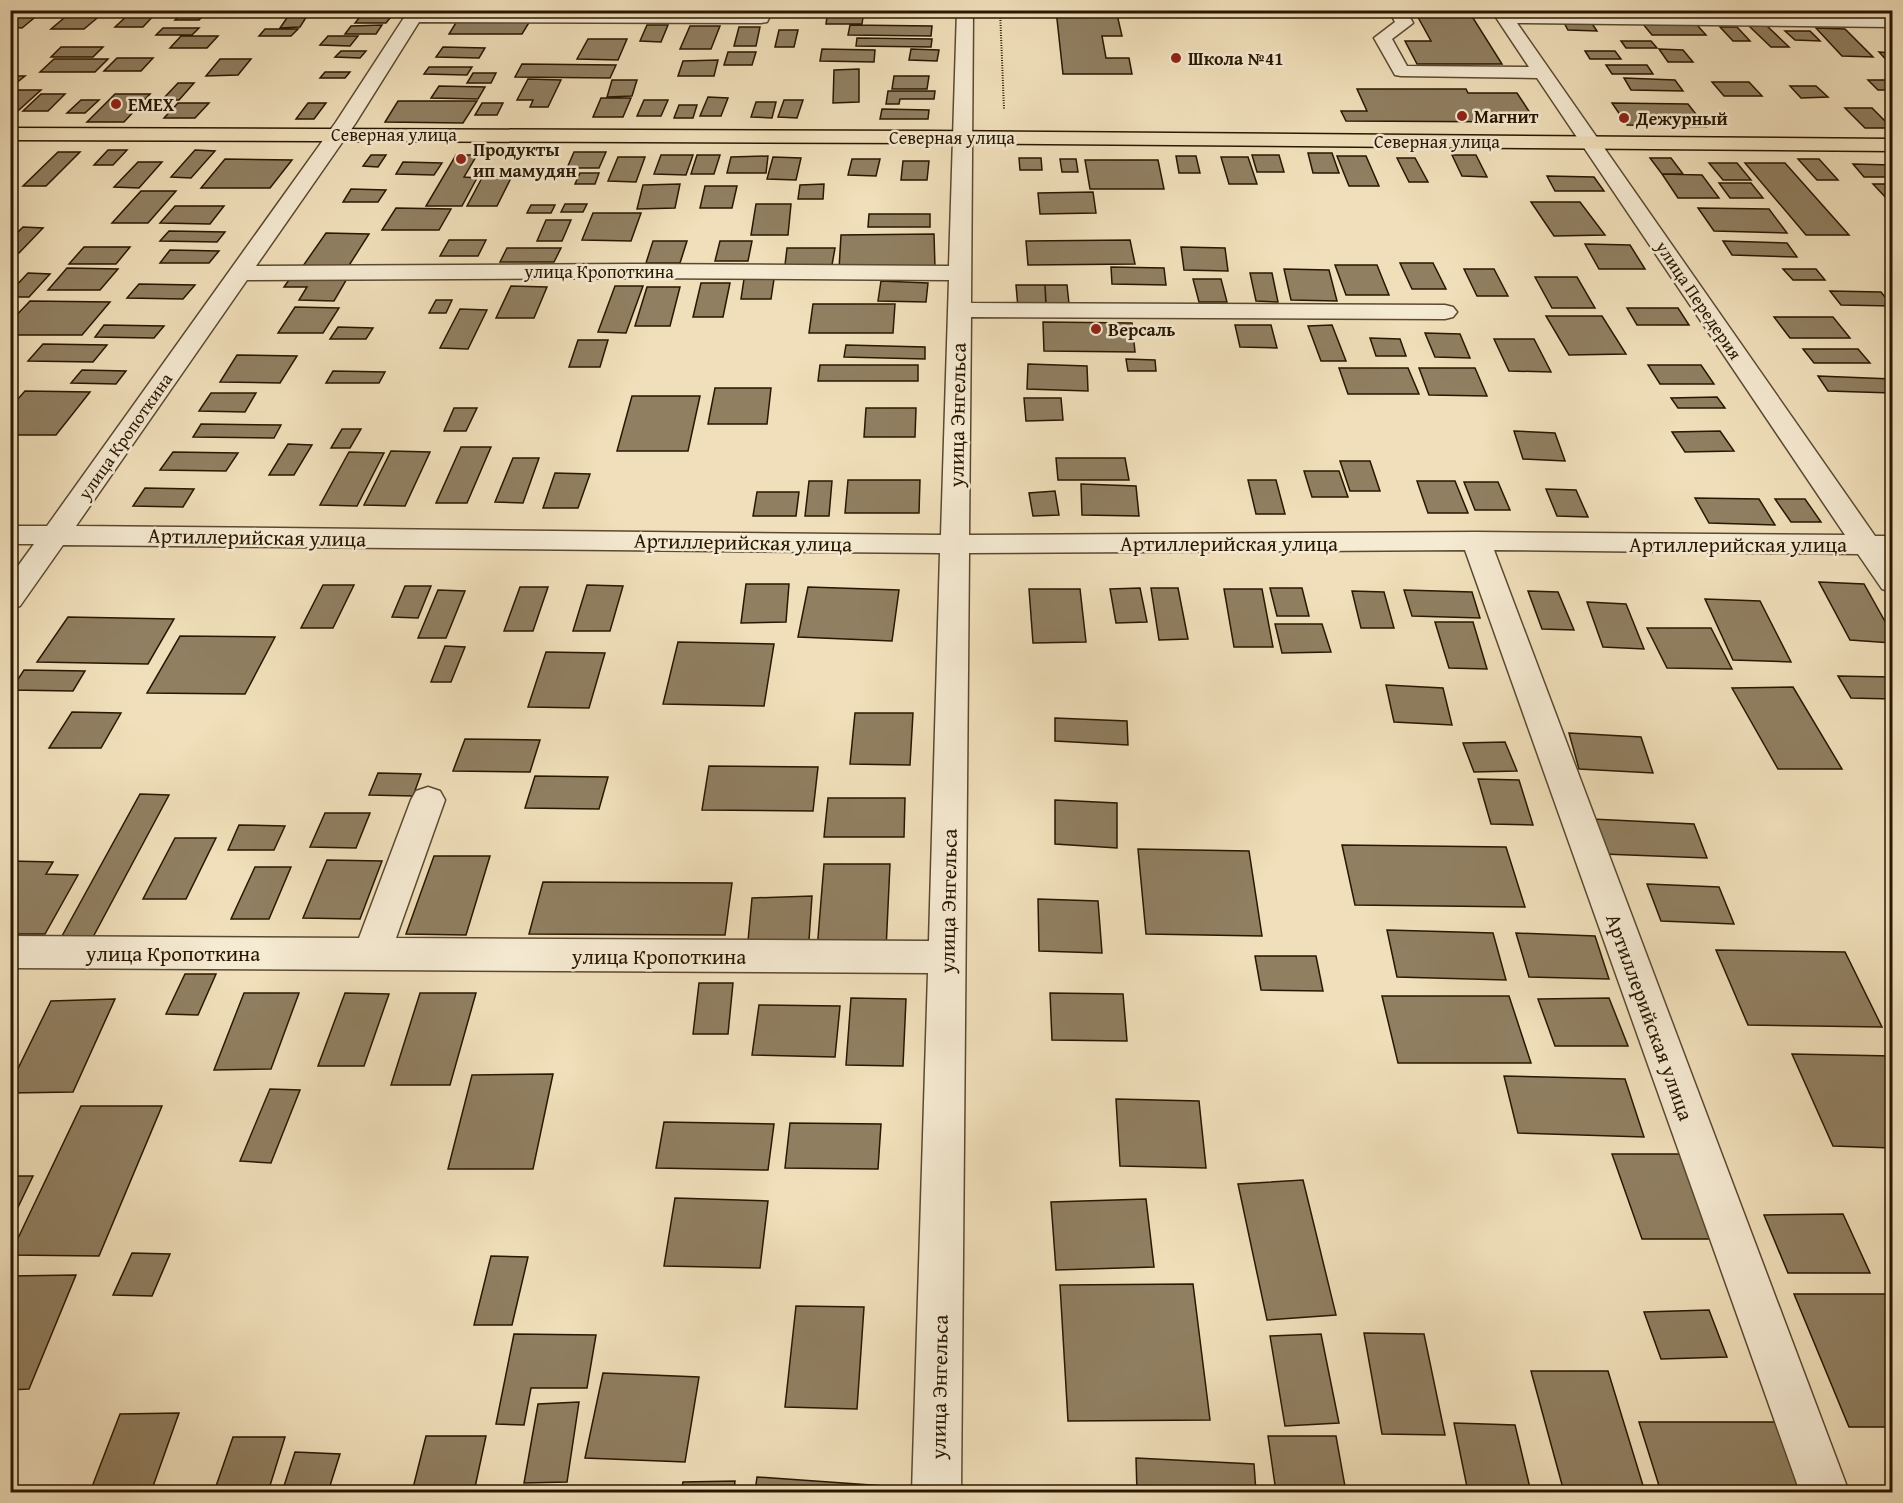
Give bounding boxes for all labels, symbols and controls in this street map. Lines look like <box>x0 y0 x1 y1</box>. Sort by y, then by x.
place label: Школа №41 <box>1188 45 1284 72</box>
marker: Школа №41 <box>1169 51 1183 65</box>
place label: EMEX <box>128 91 175 118</box>
marker: EMEX <box>109 97 123 111</box>
place label: Магнит <box>1474 103 1539 130</box>
place label: Дежурный <box>1635 105 1728 132</box>
marker: Магнит <box>1455 109 1469 123</box>
marker: Дежурный <box>1617 111 1631 125</box>
street label: Северная улица <box>331 121 457 148</box>
street label: Северная улица <box>889 124 1015 151</box>
street label: Северная улица <box>1374 128 1500 155</box>
place label: Продукты ип мамудян <box>473 136 577 184</box>
marker: Продукты ип мамудян <box>454 152 468 166</box>
street label: улица Передерия <box>1649 234 1749 365</box>
street label: улица Кропоткина <box>523 258 674 285</box>
place label: Версаль <box>1108 316 1176 343</box>
marker: Версаль <box>1089 322 1103 336</box>
street label: улица Энгельса <box>940 342 974 489</box>
street label: улица Кропоткина <box>70 367 179 506</box>
street label: Артиллерийская улица <box>148 520 366 554</box>
street label: Артиллерийская улица <box>634 525 852 559</box>
street label: Артиллерийская улица <box>1120 528 1338 559</box>
street label: Артиллерийская улица <box>1629 529 1847 560</box>
street label: улица Энгельса <box>931 828 965 975</box>
street label: Артиллерийская улица <box>1598 909 1702 1125</box>
street label: улица Кропоткина <box>85 938 260 969</box>
street label: улица Кропоткина <box>571 941 746 972</box>
street label: улица Энгельса <box>922 1314 956 1461</box>

